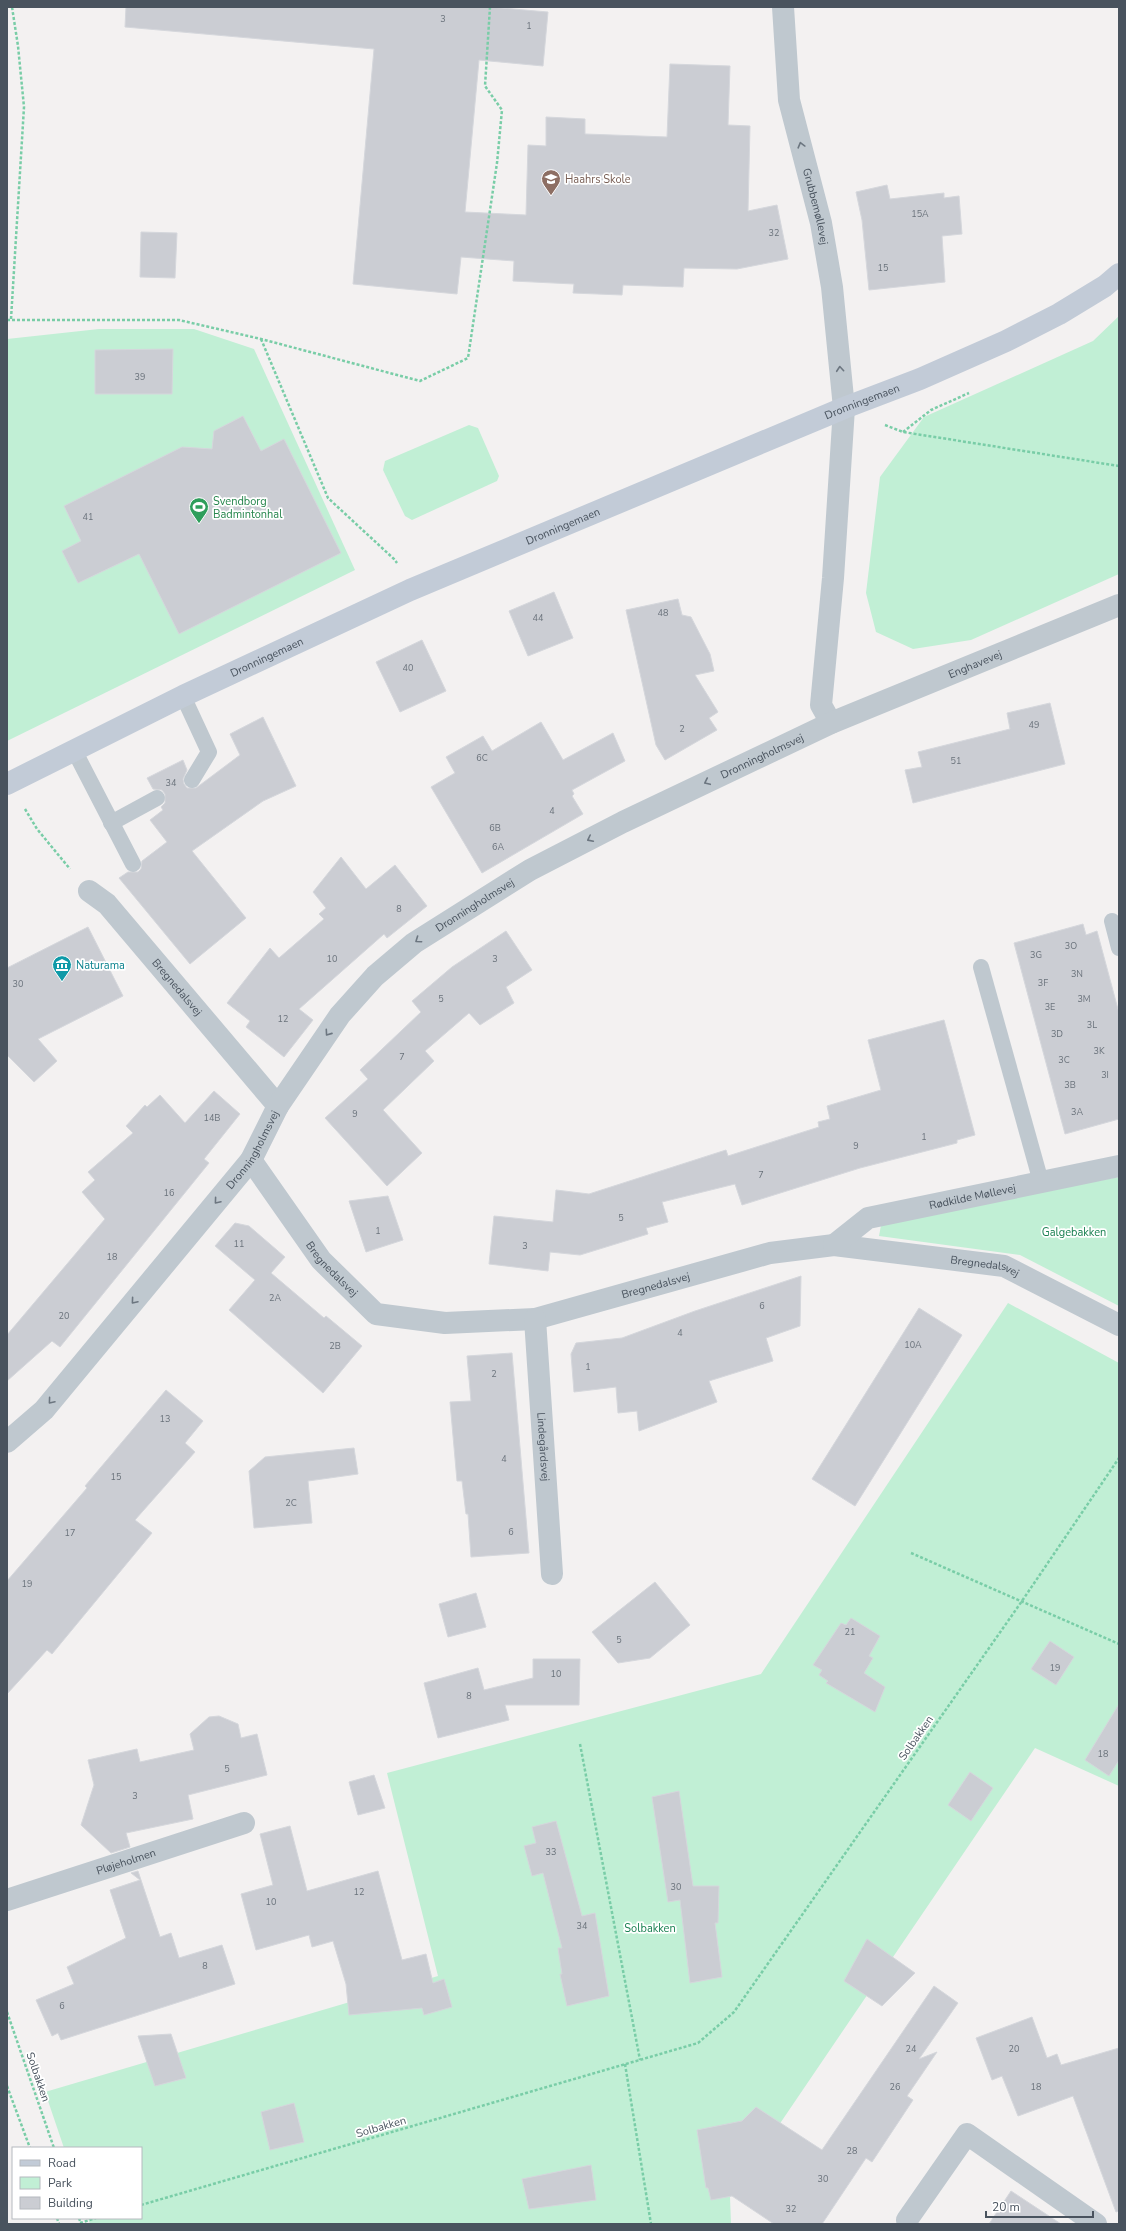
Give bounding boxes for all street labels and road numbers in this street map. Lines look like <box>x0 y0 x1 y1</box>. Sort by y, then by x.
street label: Grubbemøllevej <box>799 166 832 246</box>
street label: Dronningemaen <box>822 380 901 423</box>
street label: Dronningemaen <box>523 504 602 548</box>
street label: Dronningemaen <box>228 633 306 681</box>
street label: Enghavevej <box>946 646 1004 682</box>
street label: Dronningholmsvej <box>718 730 806 782</box>
street label: Dronningholmsvej <box>432 875 517 935</box>
street label: Bregnedalsvej <box>149 955 206 1019</box>
street label: Dronningholmsvej <box>223 1108 282 1192</box>
street label: Rødkilde Møllevej <box>928 1180 1017 1213</box>
street label: Bregnedalsvej <box>303 1238 361 1300</box>
street label: Bregnedalsvej <box>950 1252 1022 1280</box>
street label: Bregnedalsvej <box>620 1268 691 1302</box>
street label: Lindegårdsvej <box>534 1412 553 1482</box>
street label: Solbakken <box>895 1713 937 1763</box>
street label: Pløjeholmen <box>94 1845 158 1878</box>
street label: Solbakken <box>23 2050 53 2104</box>
street label: Solbakken <box>354 2113 408 2141</box>

